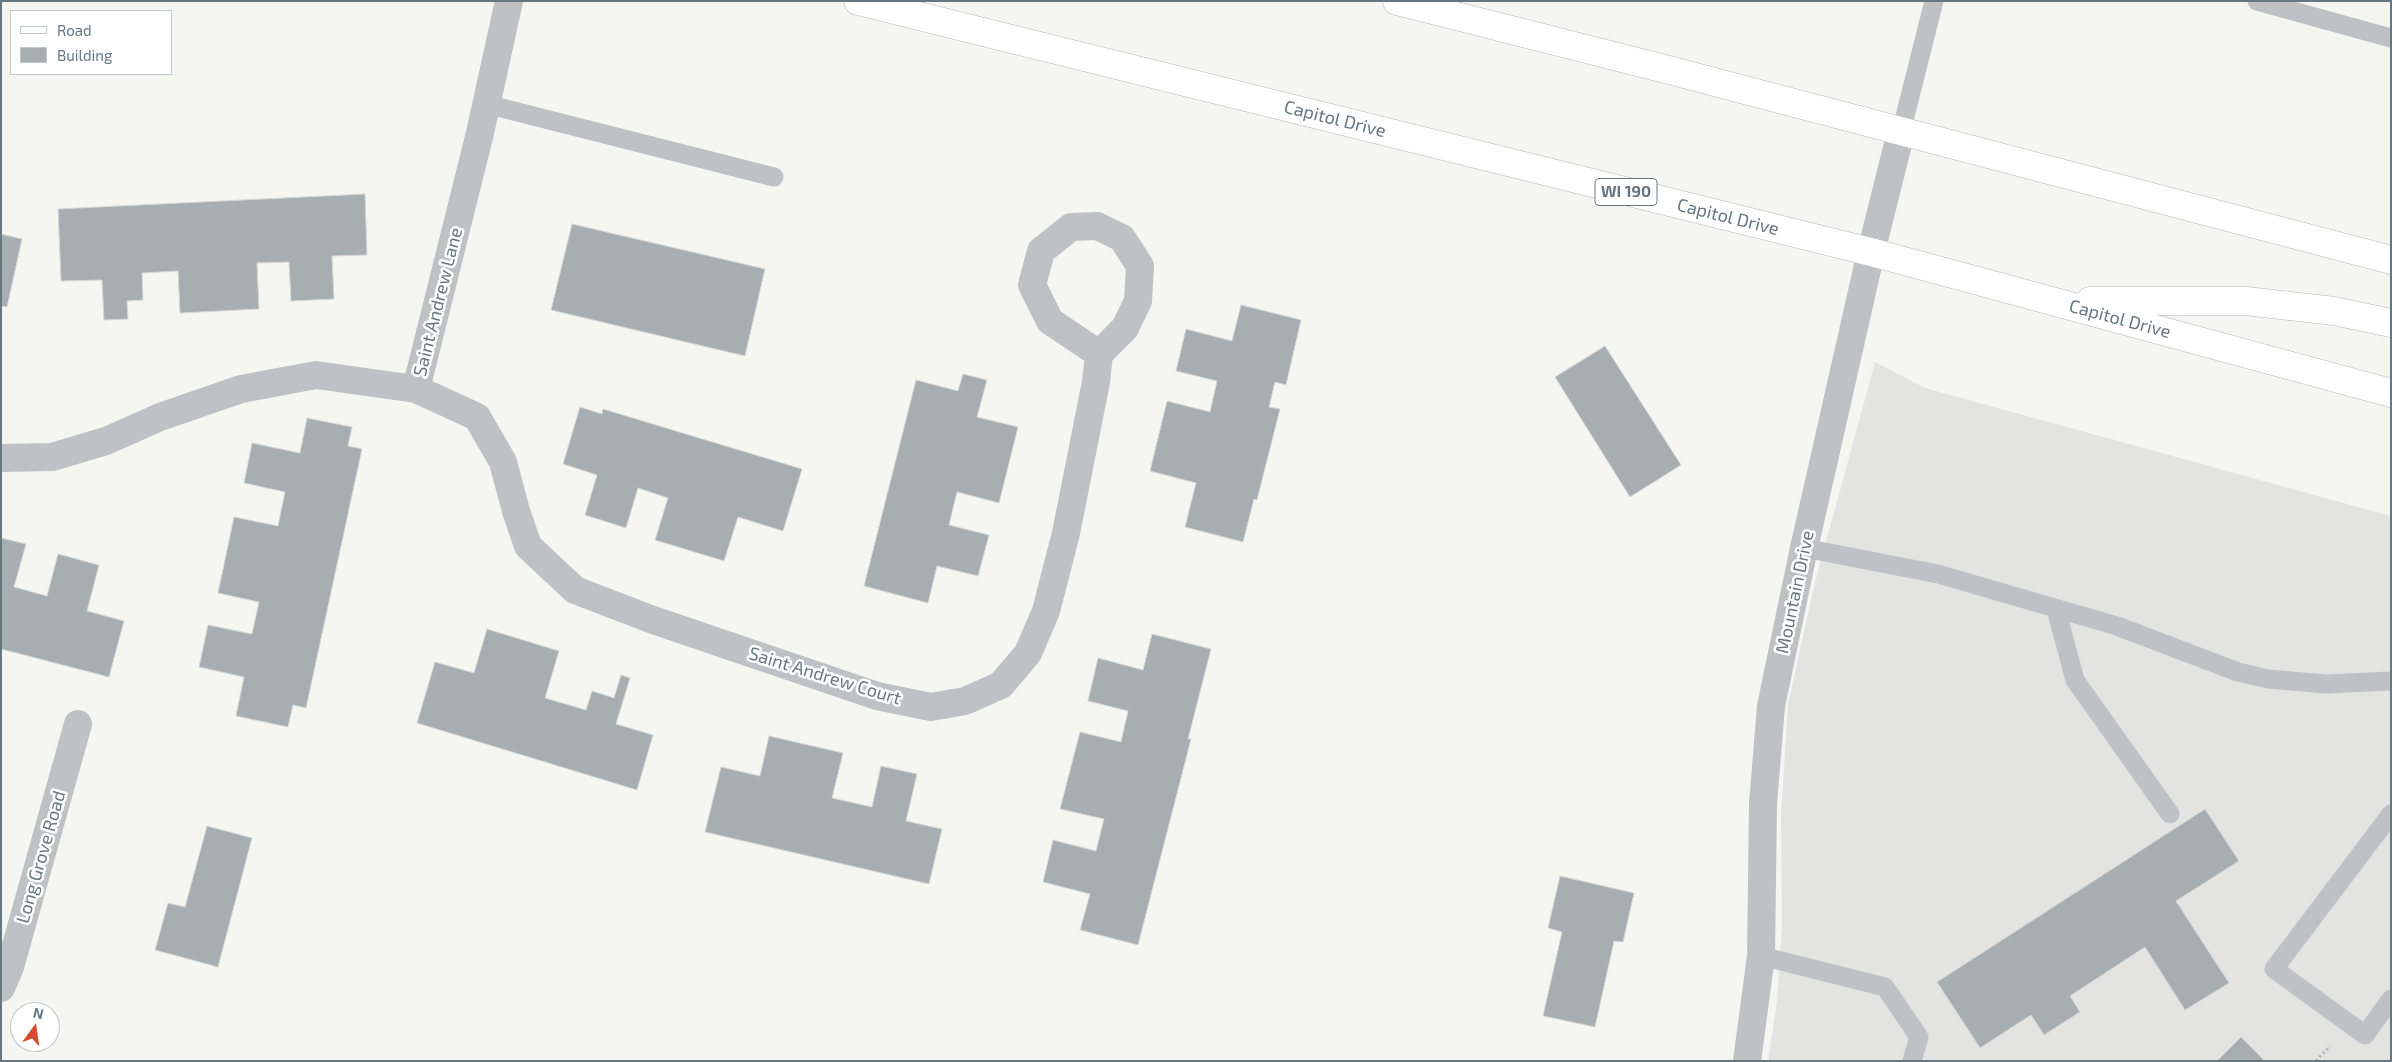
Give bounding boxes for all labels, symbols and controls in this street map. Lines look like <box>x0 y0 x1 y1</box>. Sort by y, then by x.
legend <box>10 10 172 75</box>
text: Road <box>57 21 92 39</box>
text: Building <box>57 46 112 64</box>
street label: Capitol Drive <box>1282 96 1388 142</box>
road number: WI 190 <box>1595 178 1657 206</box>
street label: Capitol Drive <box>1675 194 1781 240</box>
street label: Saint Andrew Lane <box>409 225 467 379</box>
street label: Capitol Drive <box>2067 295 2173 343</box>
street label: Mountain Drive <box>1771 529 1819 655</box>
street label: Saint Andrew Court <box>746 643 904 709</box>
street label: Long Grove Road <box>12 788 70 926</box>
north arrow <box>10 1002 60 1052</box>
text: N <box>32 1003 45 1022</box>

